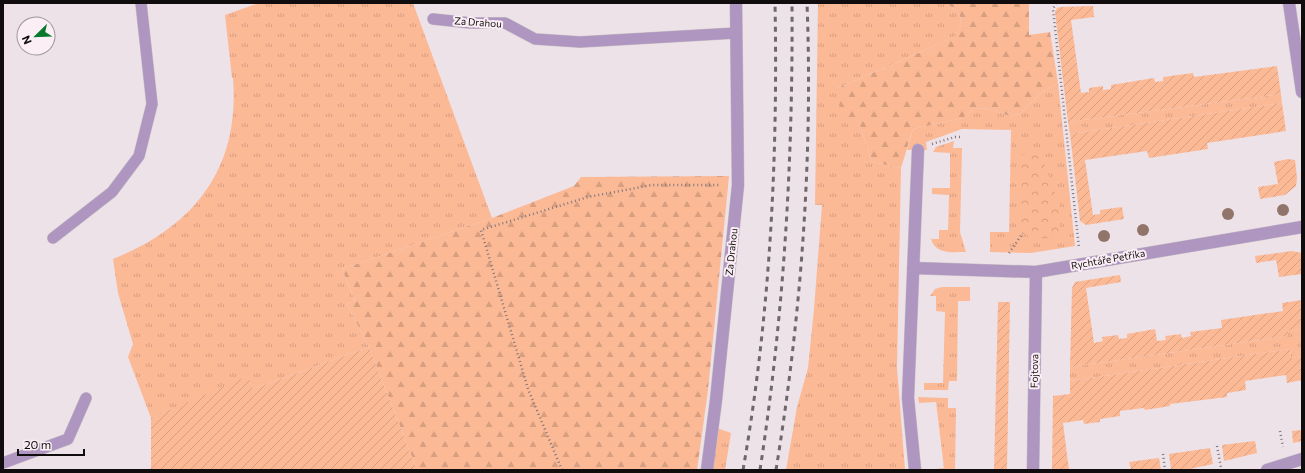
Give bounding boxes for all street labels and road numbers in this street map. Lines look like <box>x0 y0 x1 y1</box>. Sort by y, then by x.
street label: Za Drahou <box>454 14 502 30</box>
street label: Za Drahou <box>723 228 739 276</box>
street label: Rychtáře Petříka <box>1070 247 1146 271</box>
street label: Fojtova <box>1028 354 1040 388</box>

